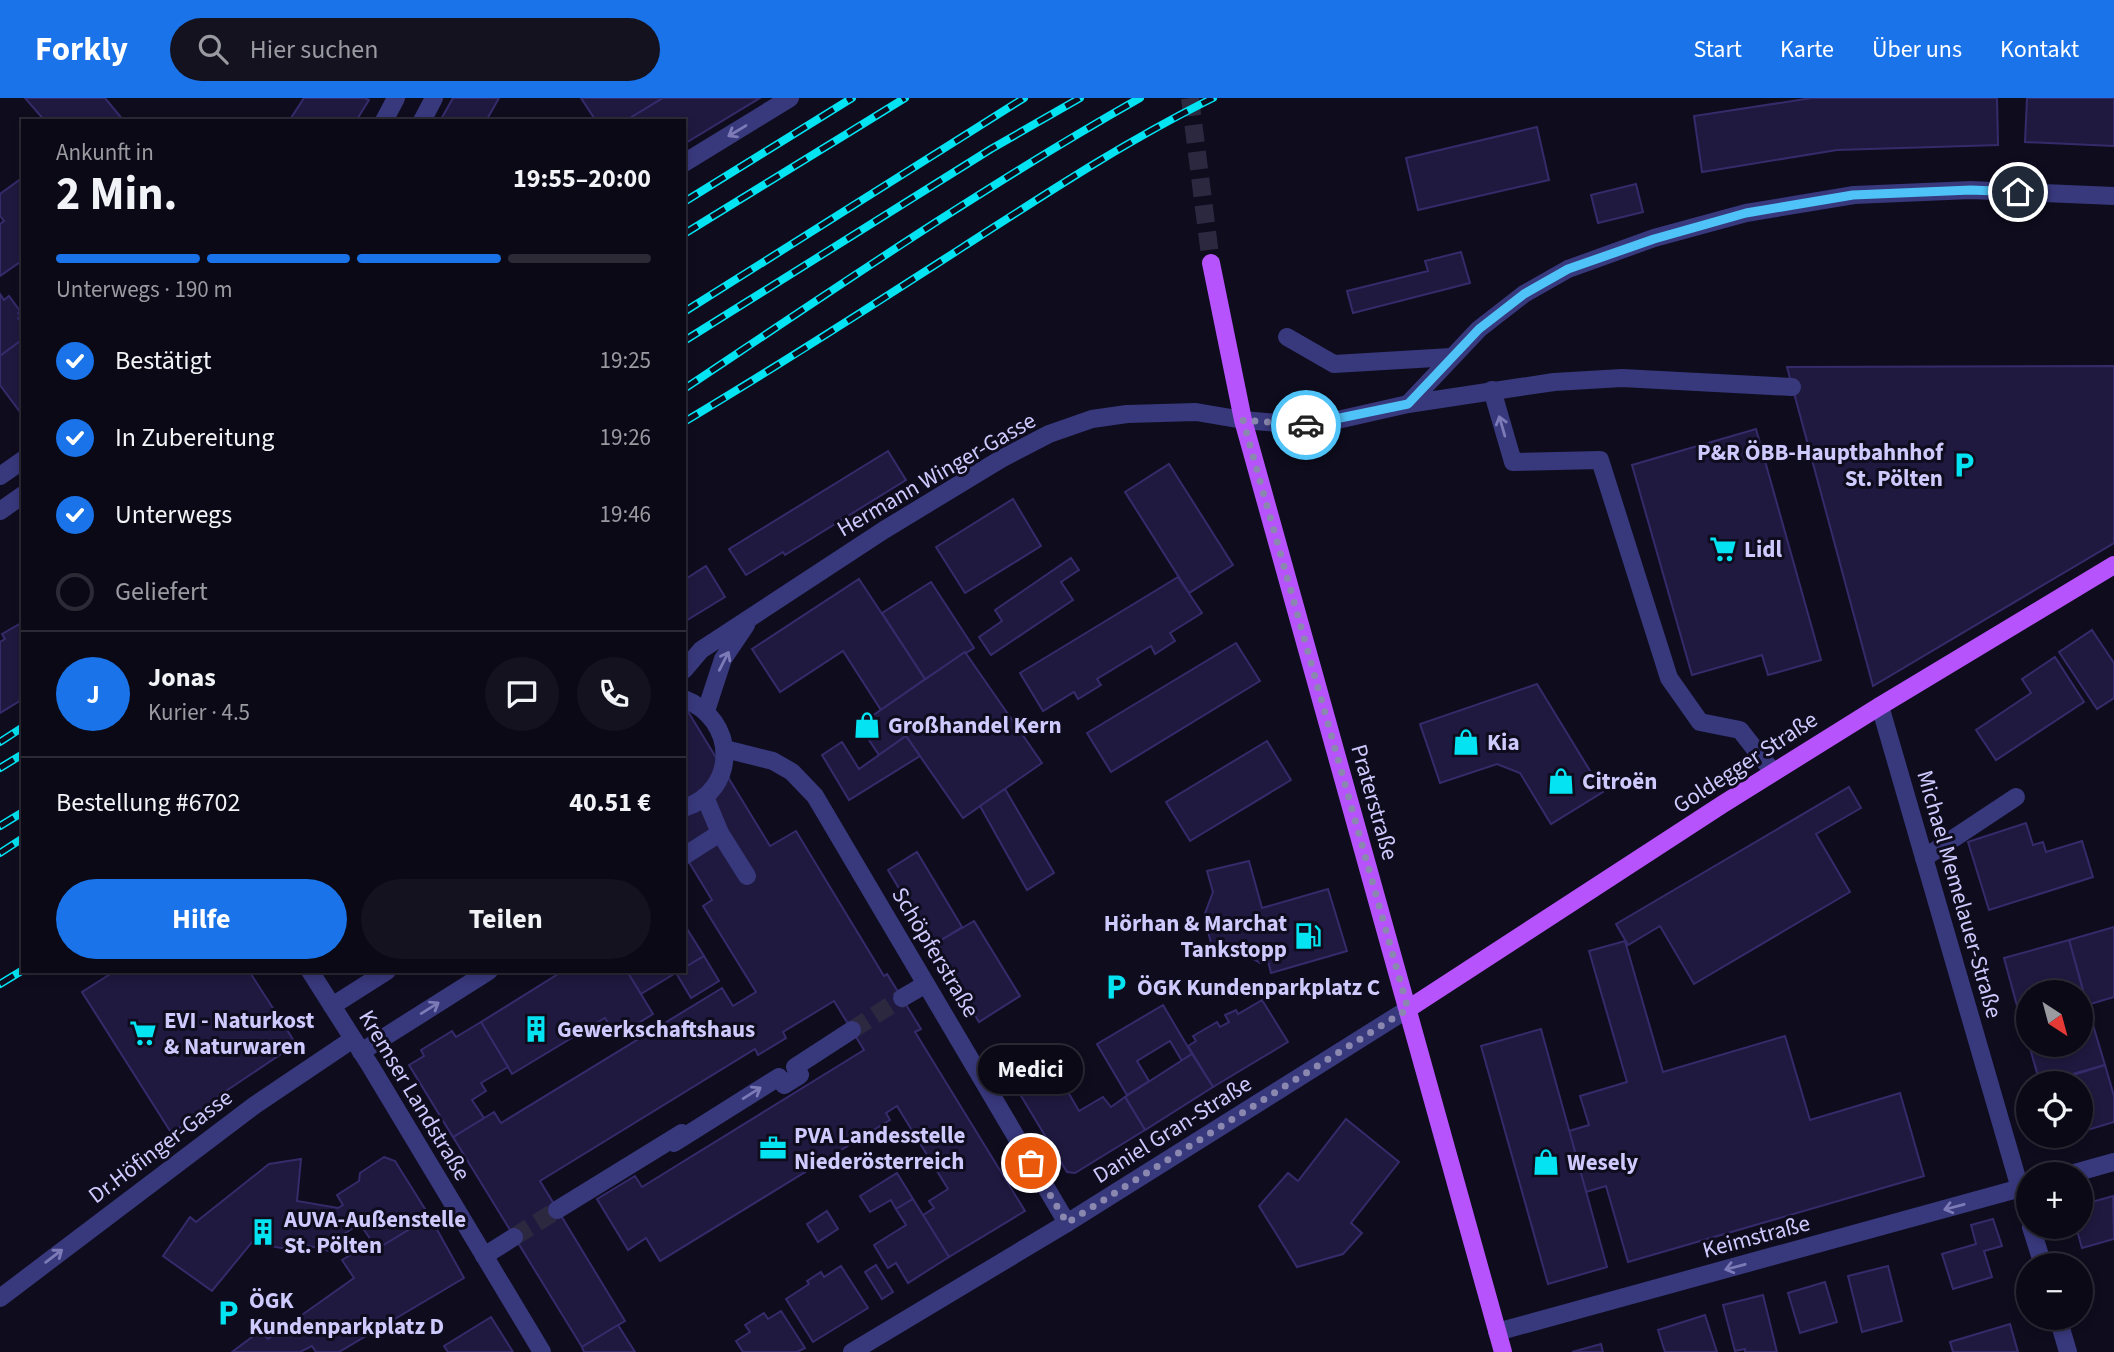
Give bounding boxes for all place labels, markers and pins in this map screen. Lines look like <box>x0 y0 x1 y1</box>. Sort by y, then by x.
pin <box>1988 162 2048 222</box>
place label: P&R ÖBB-Hauptbahnhof St. Pölten <box>1697 436 1944 495</box>
parking icon: P&R ÖBB-Hauptbahnhof St. Pölten <box>1949 450 1979 480</box>
place label: Lidl <box>1744 533 1782 566</box>
supermarket icon: Lidl <box>1708 534 1738 564</box>
place label: Großhandel Kern <box>888 709 1062 742</box>
shop icon: Großhandel Kern <box>852 710 882 740</box>
place label: Kia <box>1487 726 1520 759</box>
shop icon: Kia <box>1451 727 1481 757</box>
place label: Citroën <box>1582 765 1657 798</box>
shop icon: Citroën <box>1546 766 1576 796</box>
place label: Hörhan & Marchat Tankstopp <box>1104 907 1287 966</box>
fuel station icon: Hörhan & Marchat Tankstopp <box>1293 921 1323 951</box>
place label: ÖGK Kundenparkplatz C <box>1137 971 1380 1004</box>
parking icon: ÖGK Kundenparkplatz C <box>1101 972 1131 1002</box>
place label: EVI - Naturkost & Naturwaren <box>164 1004 315 1063</box>
place label: Gewerkschaftshaus <box>557 1013 755 1046</box>
building icon: Gewerkschaftshaus <box>521 1014 551 1044</box>
supermarket icon: EVI - Naturkost & Naturwaren <box>128 1018 158 1048</box>
callout: Medici <box>978 1044 1084 1093</box>
place label: PVA Landesstelle Niederösterreich <box>794 1119 966 1178</box>
office icon: PVA Landesstelle Niederösterreich <box>758 1133 788 1163</box>
pin <box>1001 1133 1061 1193</box>
place label: Wesely <box>1567 1146 1638 1179</box>
shop icon: Wesely <box>1531 1147 1561 1177</box>
place label: AUVA-Außenstelle St. Pölten <box>283 1203 466 1262</box>
building icon: AUVA-Außenstelle St. Pölten <box>248 1217 278 1247</box>
place label: ÖGK Kundenparkplatz D <box>249 1284 444 1343</box>
parking icon: ÖGK Kundenparkplatz D <box>213 1298 243 1328</box>

